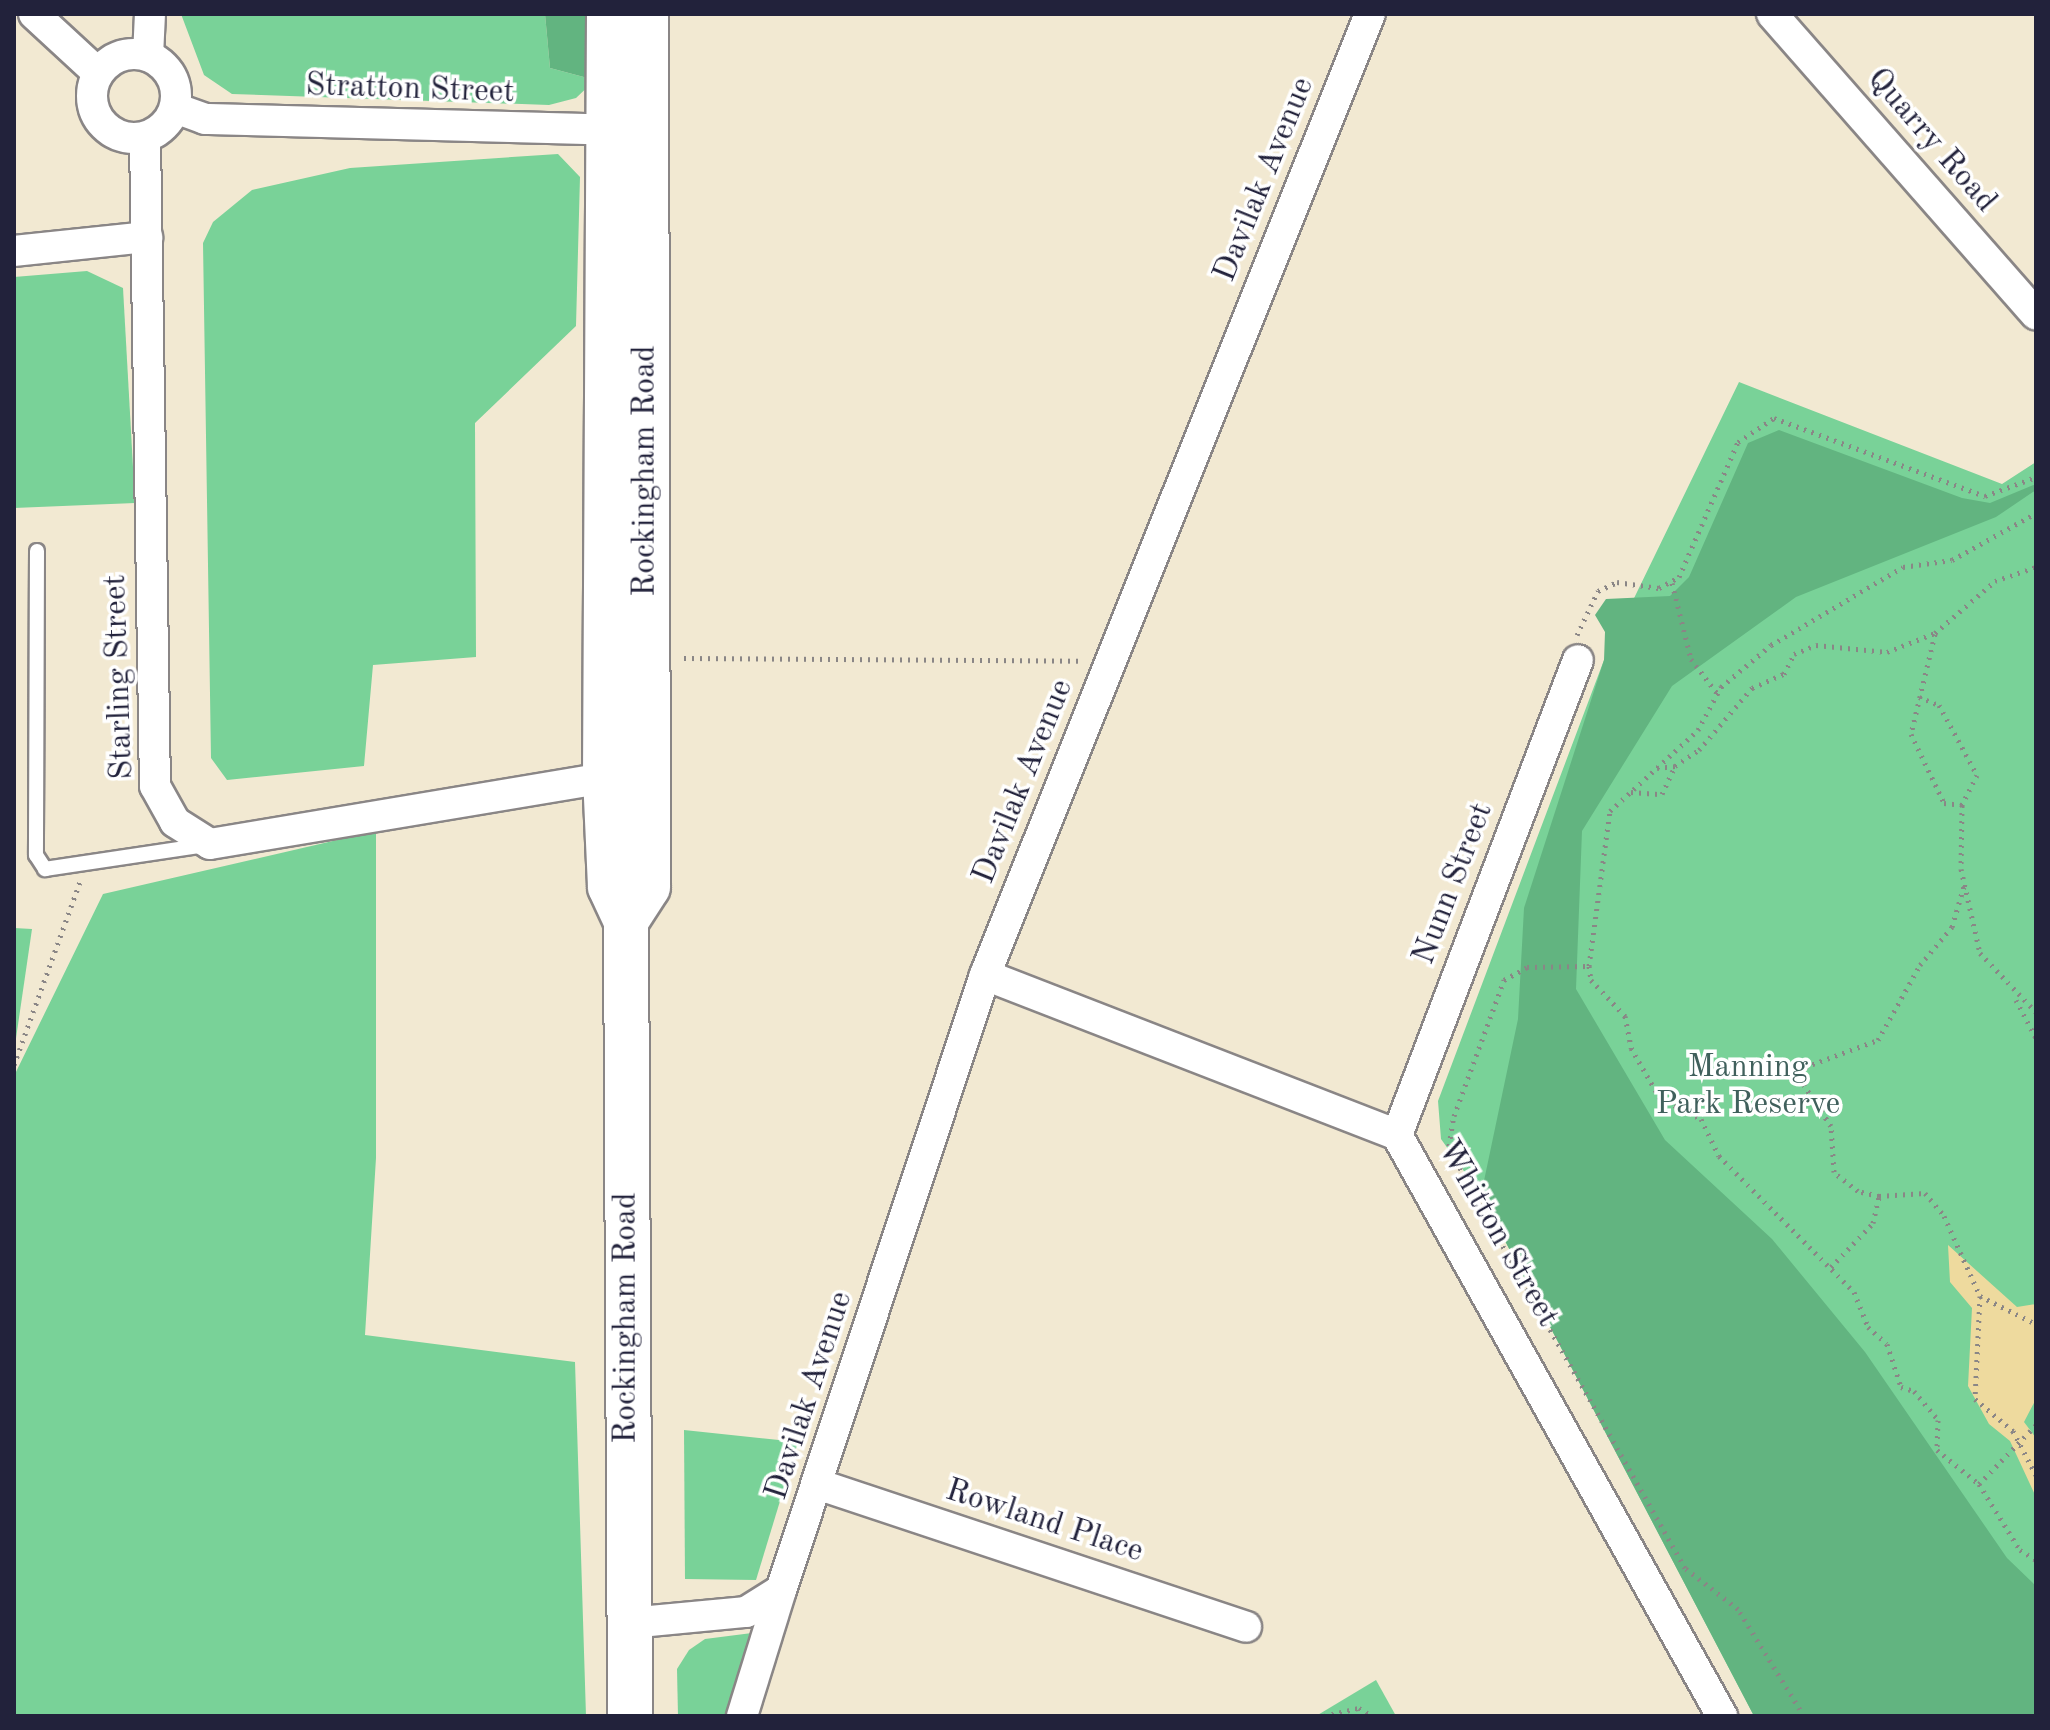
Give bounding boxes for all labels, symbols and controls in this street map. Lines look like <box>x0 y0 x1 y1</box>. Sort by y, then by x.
street label: Quarry Road <box>1858 61 2004 221</box>
street label: Stratton Street <box>305 67 515 113</box>
street label: Davilak Avenue <box>1207 72 1323 288</box>
street label: Rockingham Road <box>627 345 665 597</box>
street label: Starling Street <box>97 574 143 780</box>
street label: Davilak Avenue <box>966 674 1082 890</box>
street label: Nunn Street <box>1406 798 1502 970</box>
park label: Manning Park Reserve <box>1656 1050 1840 1125</box>
street label: Whitton Street <box>1428 1134 1566 1334</box>
street label: Rockingham Road <box>608 1192 646 1444</box>
street label: Davilak Avenue <box>758 1287 862 1505</box>
street label: Rowland Place <box>940 1472 1148 1572</box>

